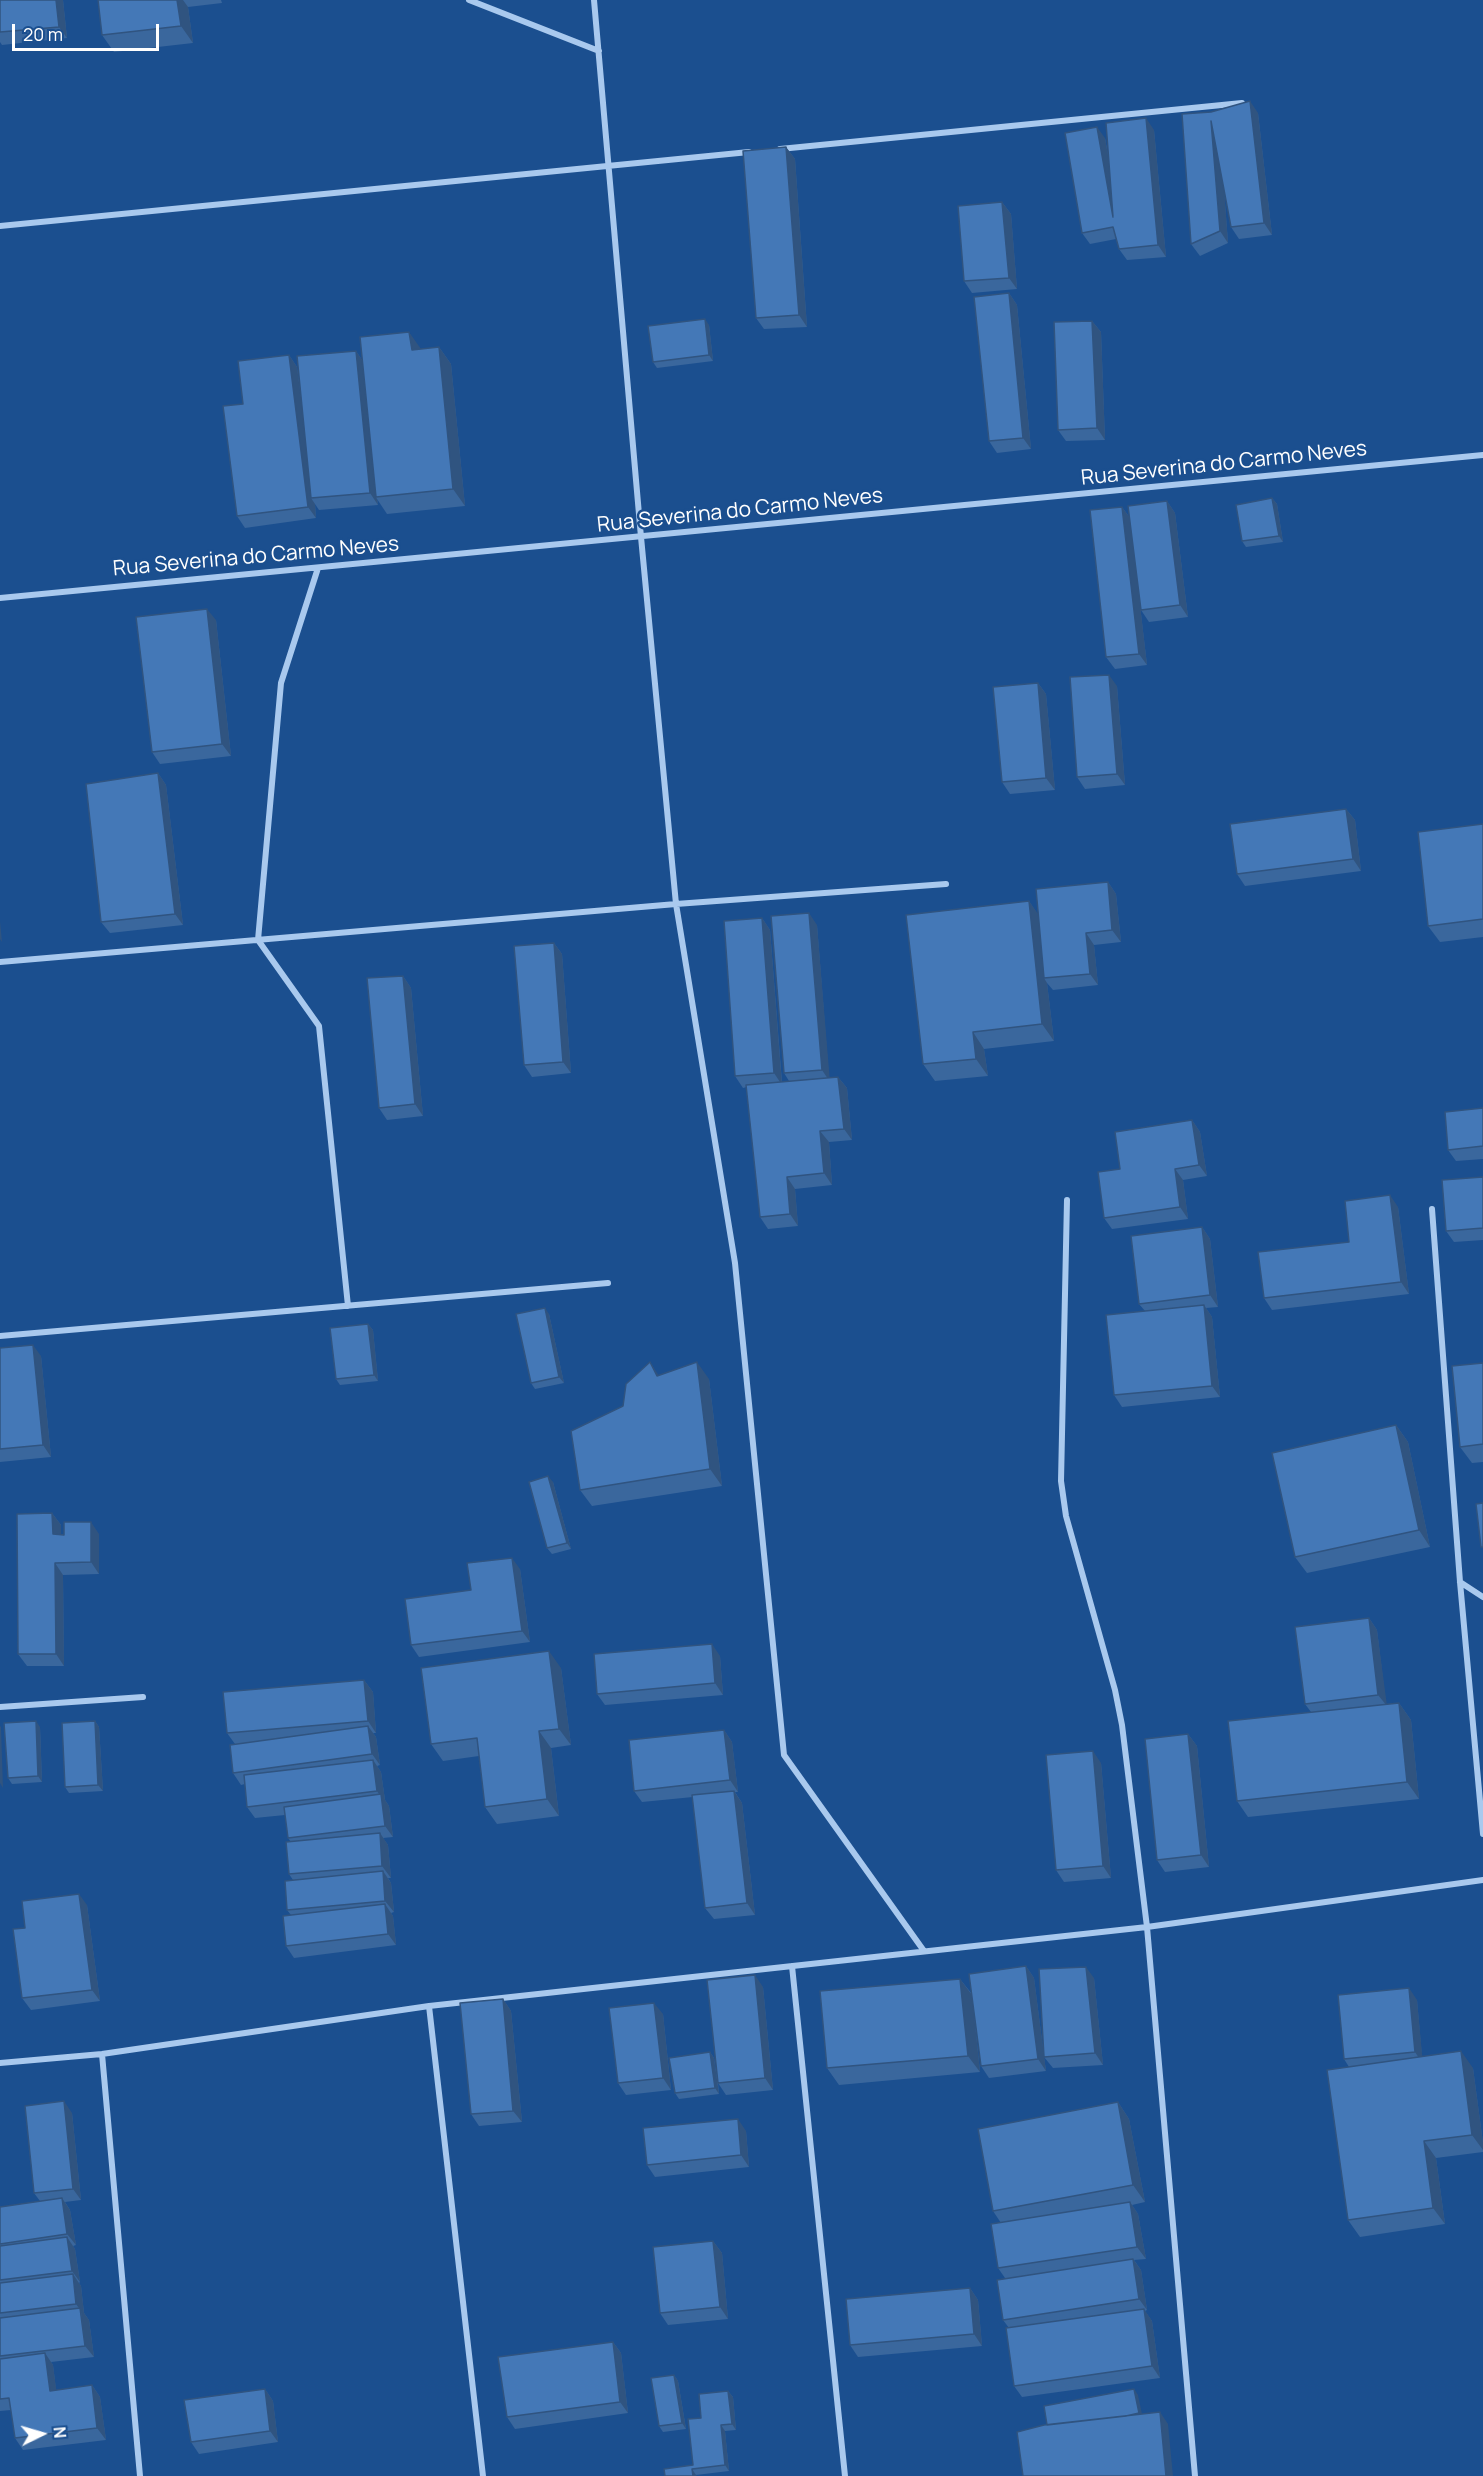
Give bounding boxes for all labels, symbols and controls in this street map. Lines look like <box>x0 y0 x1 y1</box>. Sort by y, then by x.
scale bar <box>15 12 162 50</box>
text: 20 m <box>23 22 63 46</box>
street label: Rua Severina do Carmo Neves <box>1080 436 1368 492</box>
street label: Rua Severina do Carmo Neves <box>596 483 884 539</box>
street label: Rua Severina do Carmo Neves <box>112 532 400 582</box>
north arrow <box>12 2404 72 2464</box>
text: N <box>48 2426 71 2439</box>

